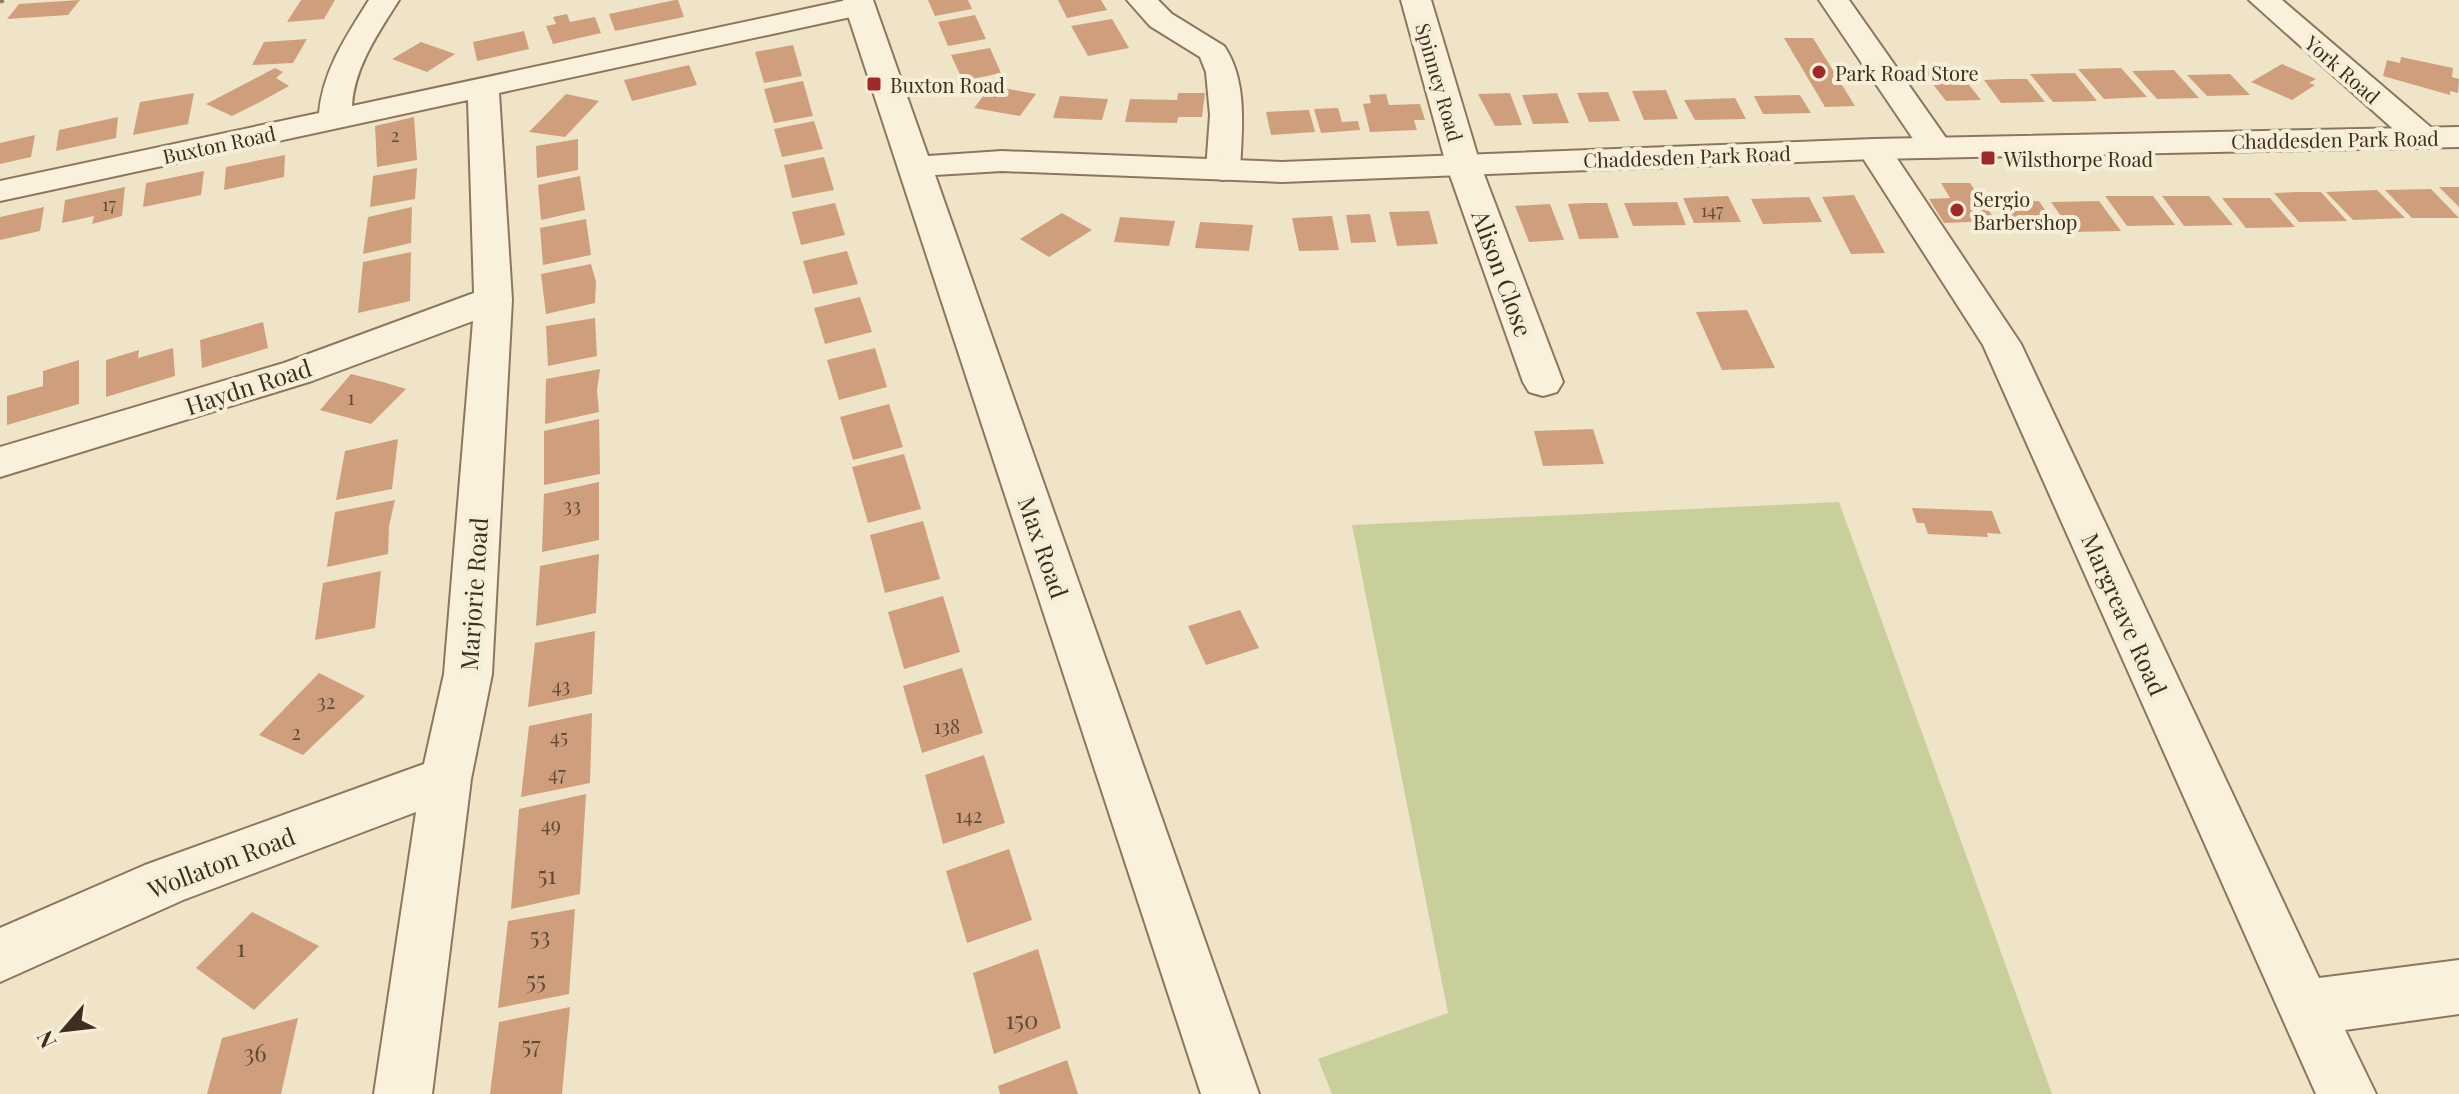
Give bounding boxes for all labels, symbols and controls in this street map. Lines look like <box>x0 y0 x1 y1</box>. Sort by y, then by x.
street label: Spinney Road <box>1410 20 1470 145</box>
street label: York Road <box>2299 28 2387 109</box>
place label: Park Road Store <box>1835 59 1979 86</box>
marker: Park Road Store <box>1810 63 1828 81</box>
place label: Buxton Road <box>890 71 1005 98</box>
marker: Buxton Road <box>865 75 883 93</box>
street label: Buxton Road <box>160 119 278 169</box>
house number: 2 <box>391 123 399 147</box>
street label: Chaddesden Park Road <box>2231 124 2439 154</box>
street label: Chaddesden Park Road <box>1583 139 1792 173</box>
place label: Wilsthorpe Road <box>2003 145 2153 172</box>
marker: Wilsthorpe Road <box>1979 149 1997 167</box>
place label: Sergio Barbershop <box>1973 185 2077 235</box>
house number: 17 <box>102 192 117 216</box>
house number: 147 <box>1701 198 1724 222</box>
marker: Sergio Barbershop <box>1948 201 1966 219</box>
street label: Alison Close <box>1465 204 1541 341</box>
street label: Haydn Road <box>181 351 315 421</box>
house number: 1 <box>347 383 355 410</box>
house number: 33 <box>563 491 581 518</box>
street label: Max Road <box>1012 492 1076 602</box>
street label: Marjorie Road <box>452 516 494 672</box>
street label: Margreave Road <box>2075 528 2175 700</box>
house number: 43 <box>552 671 570 698</box>
house number: 32 <box>317 687 335 714</box>
house number: 138 <box>934 712 960 739</box>
house number: 2 <box>291 718 301 745</box>
house number: 45 <box>550 722 568 749</box>
house number: 47 <box>548 759 566 786</box>
house number: 142 <box>956 801 982 828</box>
house number: 49 <box>541 810 561 837</box>
street label: Wollaton Road <box>142 819 299 905</box>
house number: 51 <box>538 858 557 890</box>
house number: 53 <box>530 919 550 951</box>
house number: 1 <box>237 931 246 963</box>
house number: 55 <box>526 963 546 995</box>
north arrow <box>24 990 104 1070</box>
house number: 150 <box>1006 1003 1038 1035</box>
text: N <box>28 1026 62 1054</box>
house number: 57 <box>521 1028 541 1060</box>
house number: 36 <box>243 1036 267 1068</box>

